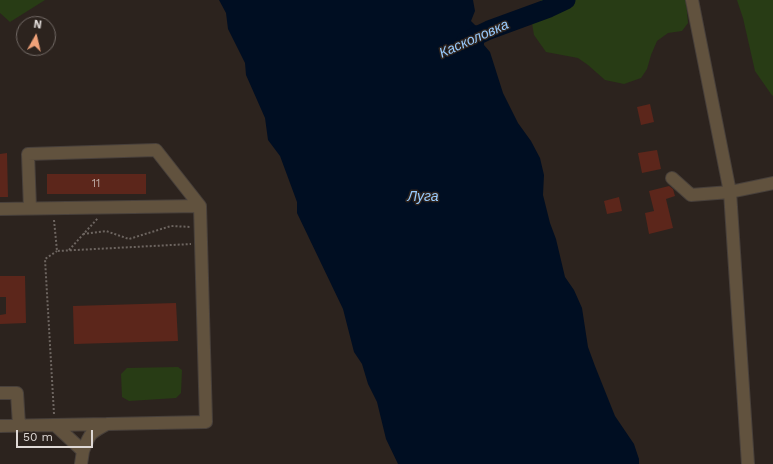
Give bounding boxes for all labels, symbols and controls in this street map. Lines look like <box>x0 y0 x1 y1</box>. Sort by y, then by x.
north arrow <box>16 16 56 56</box>
water label: Касколовка <box>437 16 511 62</box>
text: N <box>33 18 43 32</box>
house number: 11 <box>92 177 100 191</box>
water label: Луга <box>407 189 439 205</box>
scale bar <box>18 422 95 448</box>
text: 50 m <box>23 430 53 444</box>

